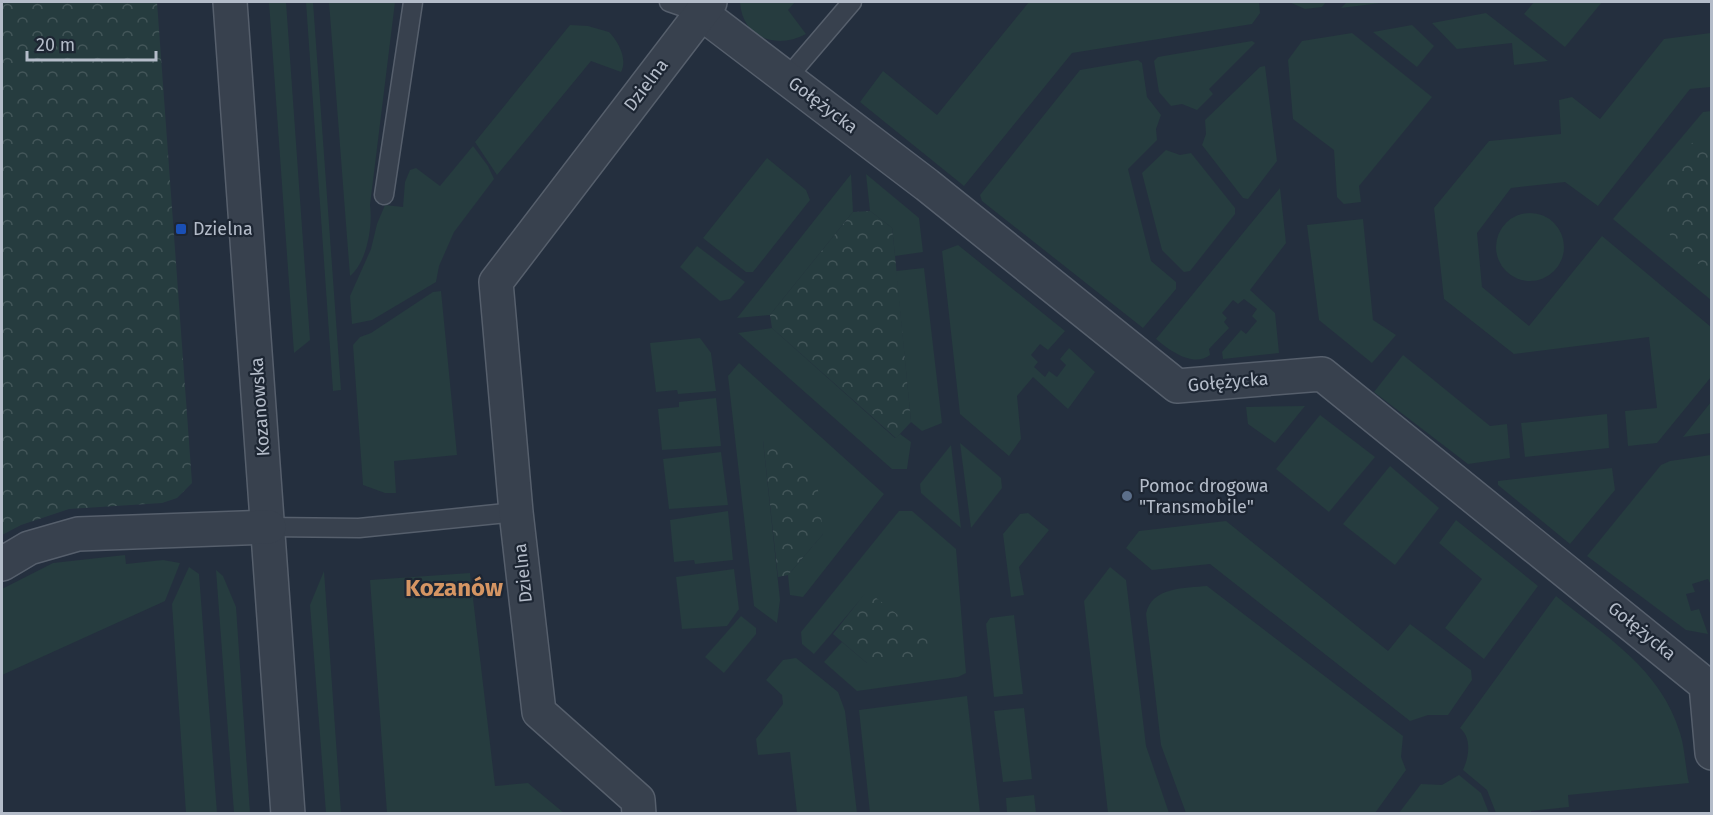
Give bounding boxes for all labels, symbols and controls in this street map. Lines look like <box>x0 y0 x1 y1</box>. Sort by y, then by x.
scale bar <box>27 24 156 62</box>
text: 20 m <box>36 34 75 56</box>
street label: Dzielna <box>619 55 673 115</box>
street label: Gołężycka <box>784 72 862 138</box>
place label: Dzielna <box>193 218 253 240</box>
marker: Dzielna <box>174 222 188 236</box>
street label: Kozanowska <box>246 357 274 457</box>
street label: Gołężycka <box>1187 368 1269 396</box>
place label: Pomoc drogowa "Transmobile" <box>1139 475 1269 518</box>
marker: Pomoc drogowa "Transmobile" <box>1120 489 1134 503</box>
street label: Dzielna <box>509 542 537 604</box>
district label: Kozanów <box>405 574 503 602</box>
street label: Gołężycka <box>1604 597 1680 665</box>

